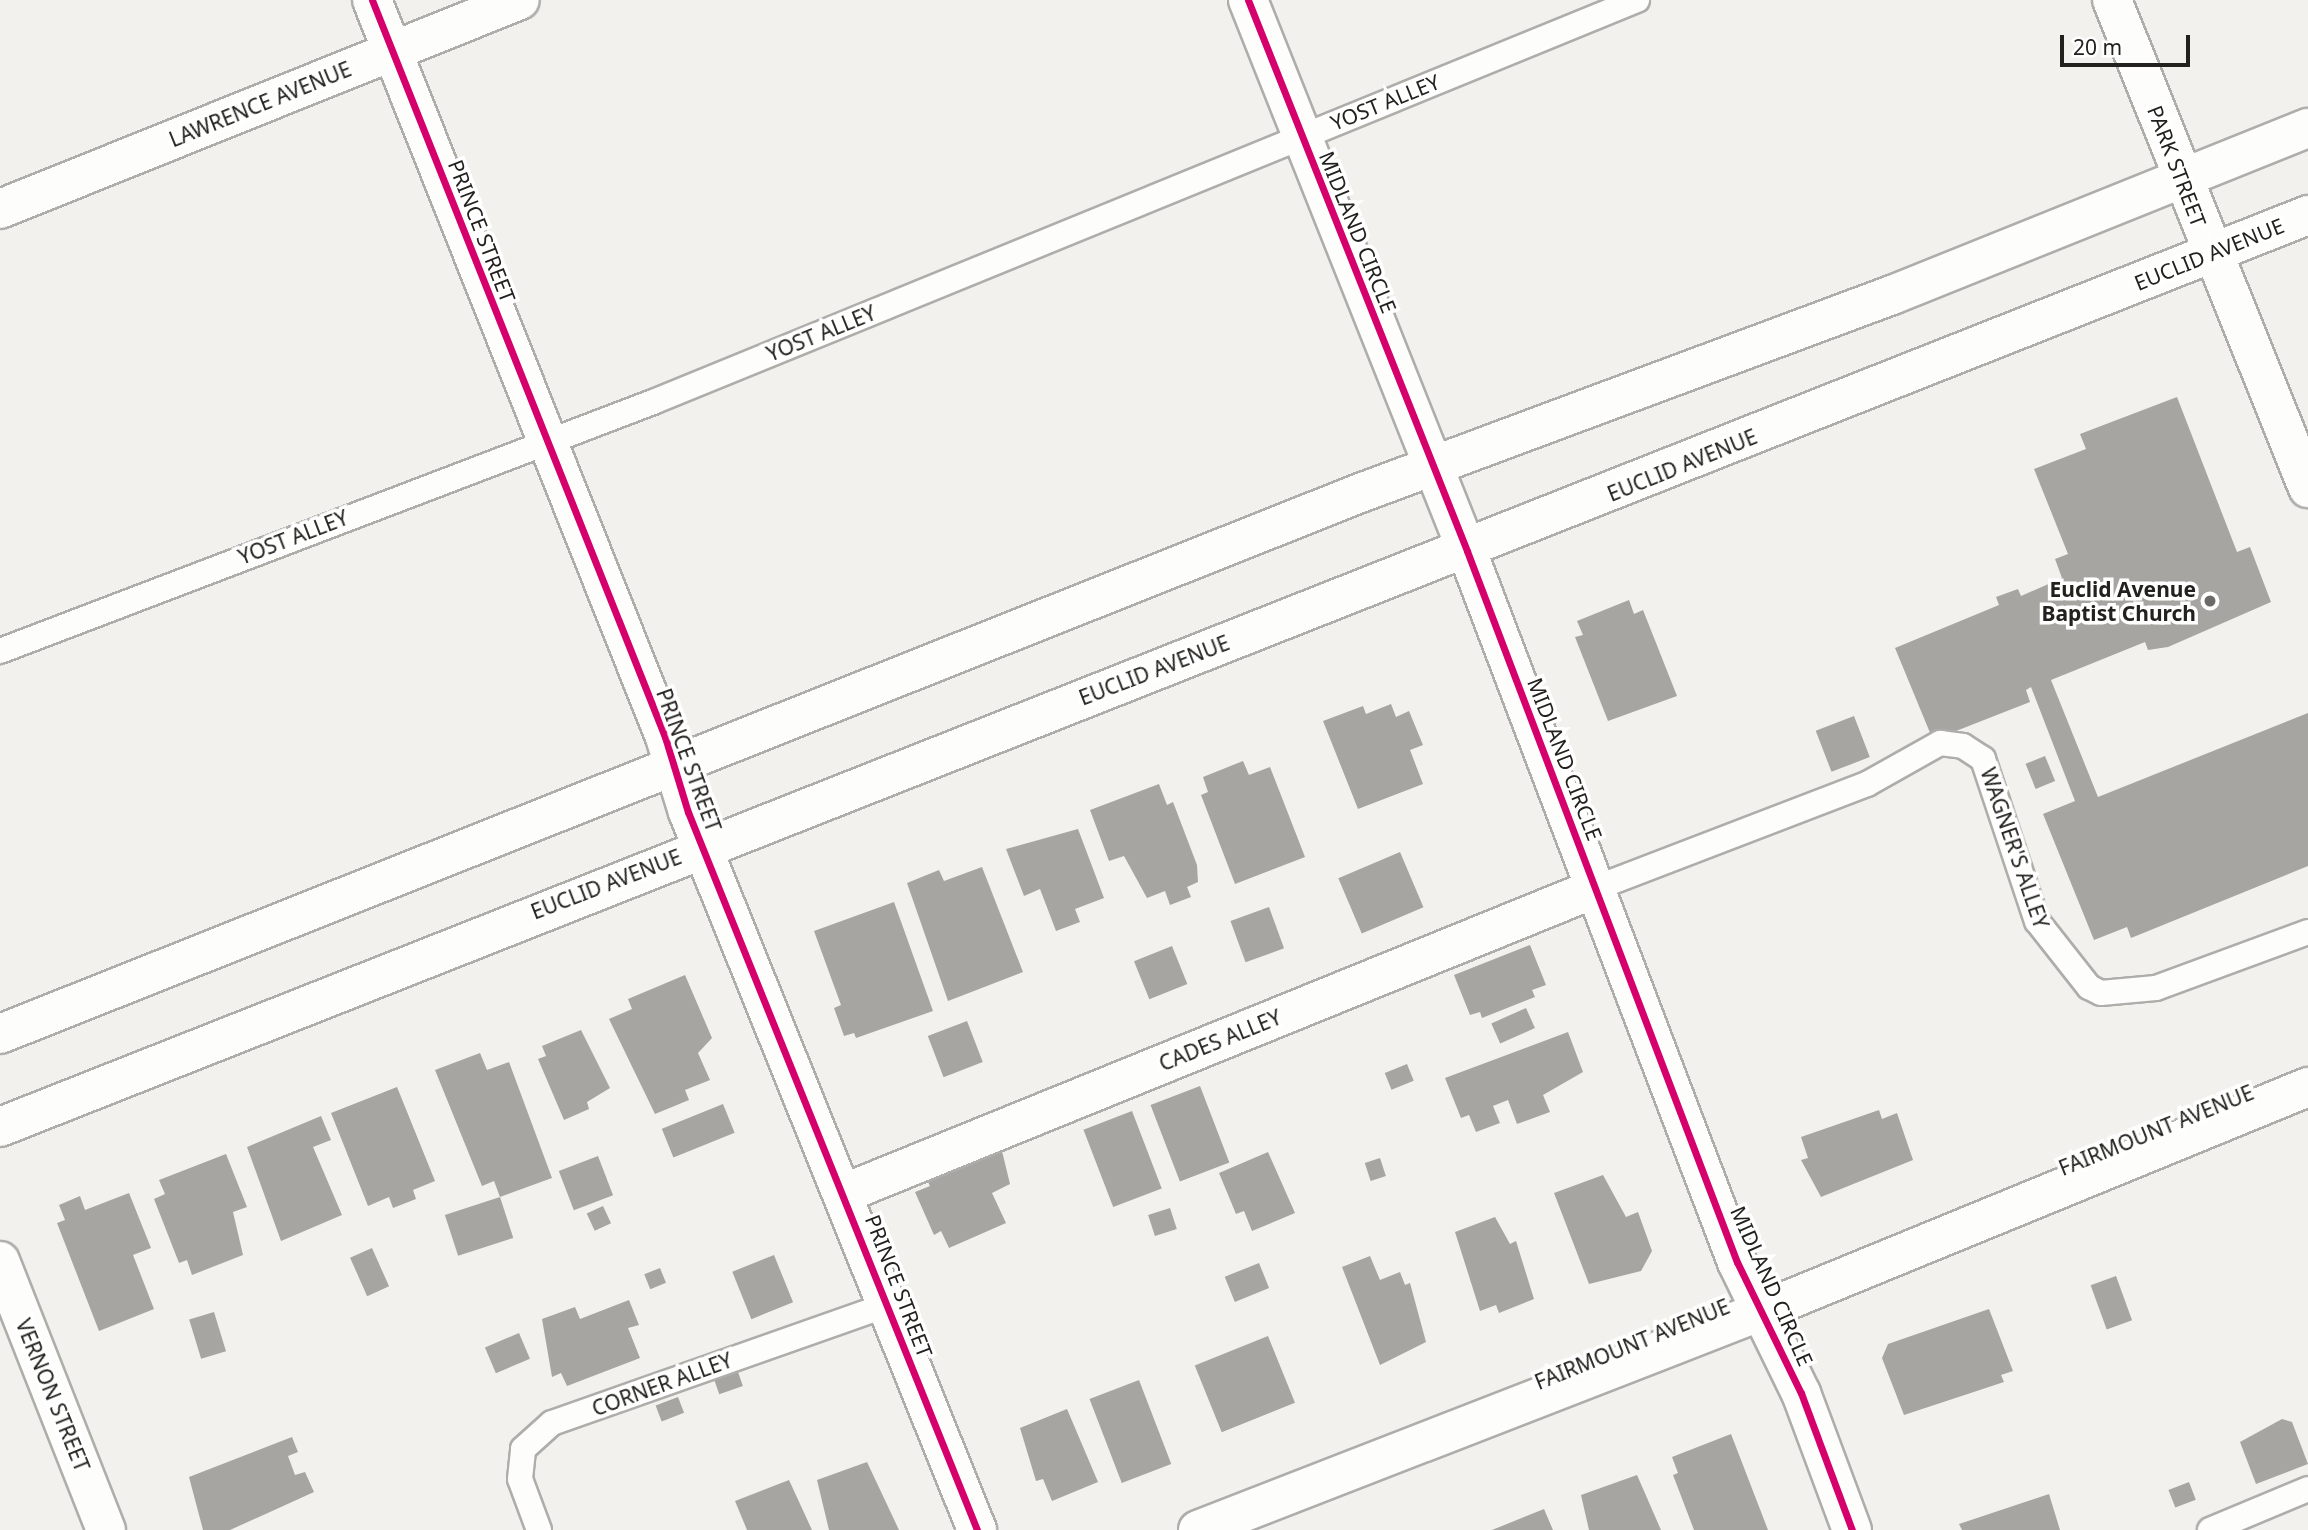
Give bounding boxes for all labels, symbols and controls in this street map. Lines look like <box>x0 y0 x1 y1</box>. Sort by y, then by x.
scale bar <box>2063 21 2192 65</box>
text: 20 m <box>2073 33 2122 61</box>
street label: LAWRENCE AVENUE <box>165 56 355 152</box>
street label: YOST ALLEY <box>1327 69 1443 135</box>
street label: PARK STREET <box>2142 102 2212 230</box>
street label: MIDLAND CIRCLE <box>1314 148 1402 316</box>
street label: PRINCE STREET <box>443 156 521 306</box>
street label: EUCLID AVENUE <box>2131 213 2287 295</box>
street label: YOST ALLEY <box>763 300 879 366</box>
street label: EUCLID AVENUE <box>1604 424 1760 506</box>
street label: YOST ALLEY <box>235 505 351 569</box>
place label: Euclid Avenue Baptist Church <box>2041 576 2196 626</box>
marker: Euclid Avenue Baptist Church <box>2202 593 2218 609</box>
street label: EUCLID AVENUE <box>1075 630 1233 710</box>
street label: MIDLAND CIRCLE <box>1522 674 1608 844</box>
street label: PRINCE STREET <box>651 685 727 835</box>
street label: WAGNER'S ALLEY <box>1976 764 2054 932</box>
street label: EUCLID AVENUE <box>527 844 685 924</box>
street label: CADES ALLEY <box>1155 1004 1285 1076</box>
street label: FAIRMOUNT AVENUE <box>2055 1079 2257 1181</box>
street label: MIDLAND CIRCLE <box>1725 1202 1819 1370</box>
street label: PRINCE STREET <box>860 1211 938 1361</box>
street label: FAIRMOUNT AVENUE <box>1531 1293 1733 1395</box>
street label: VERNON STREET <box>11 1315 95 1475</box>
street label: CORNER ALLEY <box>588 1347 736 1421</box>

